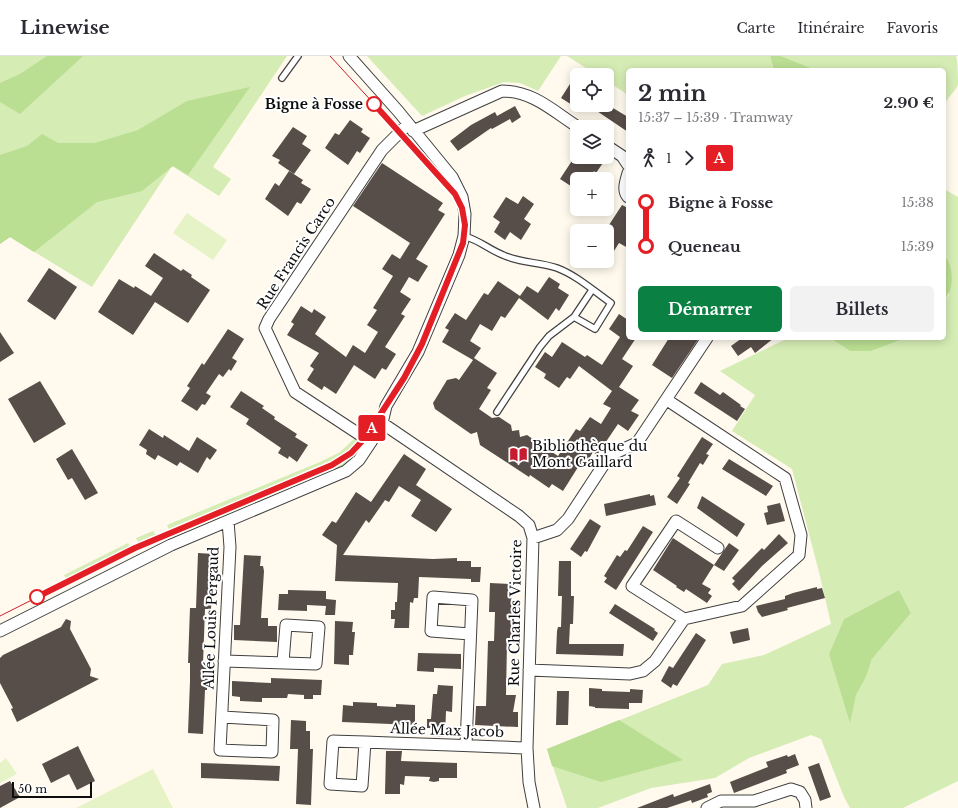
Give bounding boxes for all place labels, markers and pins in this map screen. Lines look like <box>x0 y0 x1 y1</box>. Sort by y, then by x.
place label: Bigne à Fosse <box>265 95 363 113</box>
marker: Bigne à Fosse <box>366 96 382 112</box>
place label: Bibliothèque du Mont Gaillard <box>532 437 648 471</box>
library icon: Bibliothèque du Mont Gaillard <box>509 444 529 464</box>
unlabelled marker <box>29 589 45 605</box>

